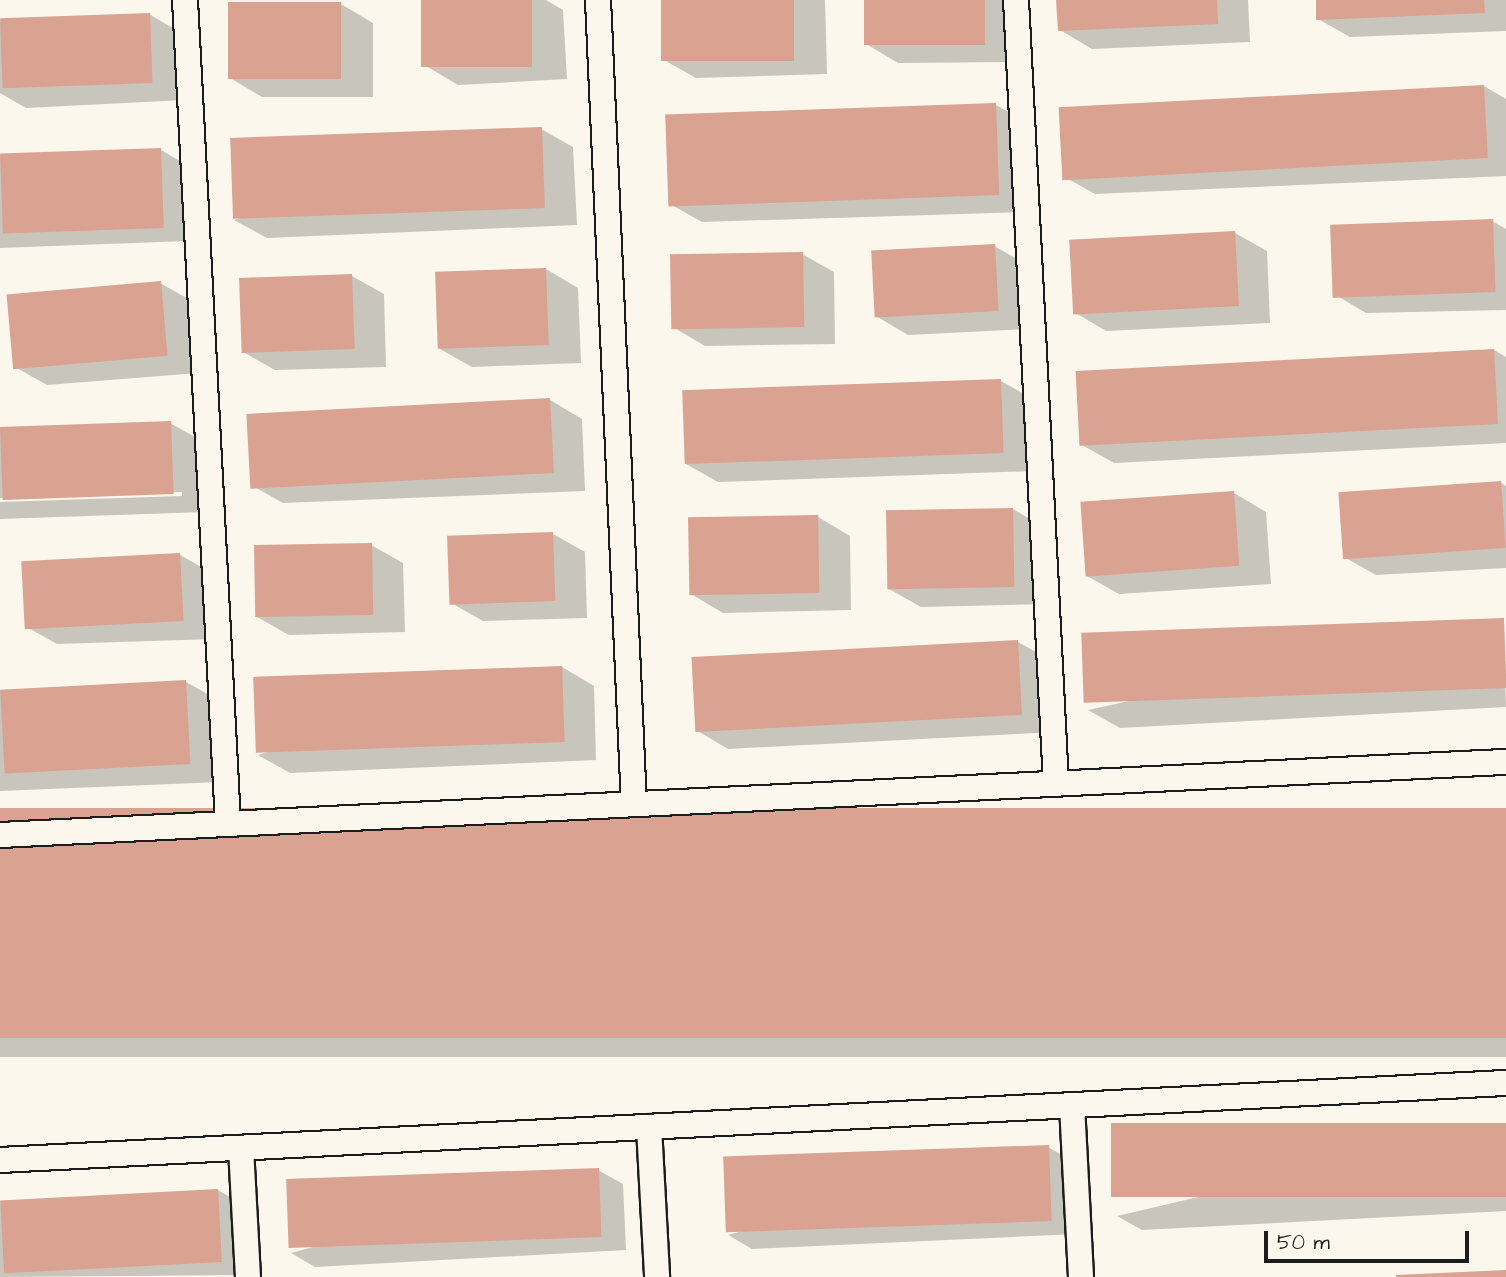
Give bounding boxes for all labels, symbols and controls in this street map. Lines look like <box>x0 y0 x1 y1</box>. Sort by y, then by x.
scale bar <box>1268 1218 1473 1262</box>
text: 50 m <box>1277 1228 1330 1257</box>

